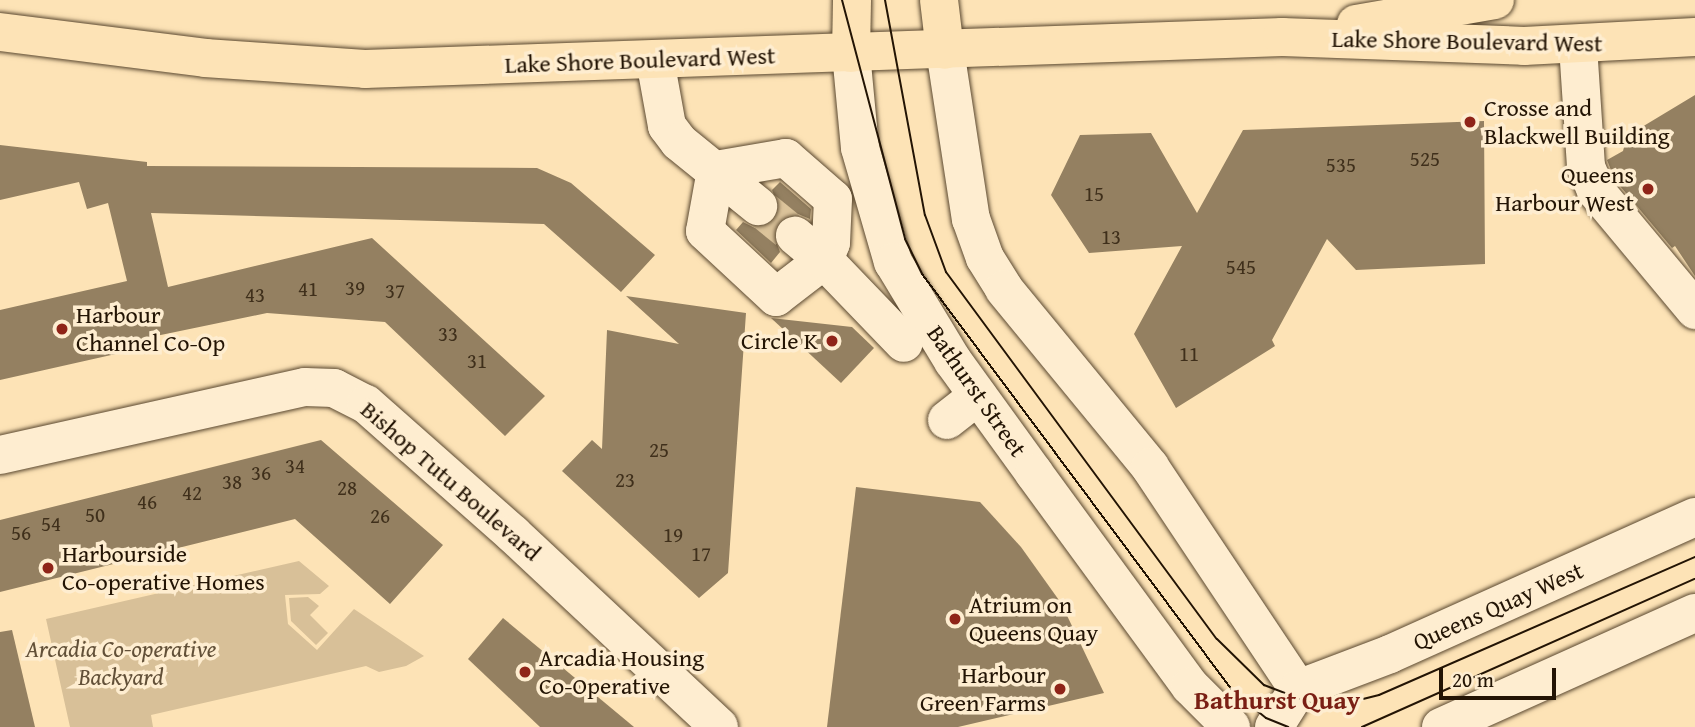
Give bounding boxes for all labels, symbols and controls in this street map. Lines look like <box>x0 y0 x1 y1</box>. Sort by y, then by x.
street label: Lake Shore Boulevard West <box>1331 24 1603 58</box>
street label: Lake Shore Boulevard West <box>504 41 776 79</box>
place label: Crosse and Blackwell Building <box>1484 94 1670 150</box>
marker: Crosse and Blackwell Building <box>1462 114 1478 130</box>
house number: 525 <box>1410 146 1440 172</box>
house number: 535 <box>1326 152 1356 178</box>
place label: Queens Harbour West <box>1495 161 1634 217</box>
house number: 15 <box>1084 181 1104 207</box>
marker: Queens Harbour West <box>1640 181 1656 197</box>
house number: 13 <box>1101 224 1121 250</box>
house number: 545 <box>1226 254 1256 280</box>
house number: 39 <box>345 275 365 301</box>
house number: 41 <box>298 276 318 302</box>
house number: 37 <box>385 278 405 304</box>
house number: 43 <box>245 282 265 308</box>
place label: Harbour Channel Co-Op <box>76 301 225 357</box>
street label: Bathurst Street <box>921 320 1033 462</box>
marker: Harbour Channel Co-Op <box>54 321 70 337</box>
house number: 33 <box>438 321 458 347</box>
place label: Circle K <box>741 327 818 355</box>
marker: Circle K <box>824 333 840 349</box>
house number: 11 <box>1179 341 1199 367</box>
house number: 31 <box>467 348 487 374</box>
street label: Bishop Tutu Boulevard <box>355 395 547 567</box>
house number: 25 <box>649 437 669 463</box>
house number: 34 <box>285 453 305 479</box>
house number: 36 <box>251 460 271 486</box>
house number: 23 <box>615 467 635 493</box>
house number: 38 <box>222 469 242 495</box>
house number: 28 <box>337 475 357 501</box>
house number: 42 <box>182 480 202 506</box>
house number: 46 <box>137 489 157 515</box>
house number: 50 <box>85 502 105 528</box>
house number: 26 <box>370 503 390 529</box>
house number: 54 <box>41 511 61 537</box>
house number: 56 <box>11 520 31 546</box>
house number: 19 <box>663 522 683 548</box>
place label: Harbourside Co-operative Homes <box>62 540 265 596</box>
house number: 17 <box>691 541 711 567</box>
street label: Queens Quay West <box>1408 556 1588 656</box>
marker: Harbourside Co-operative Homes <box>40 560 56 576</box>
place label: Atrium on Queens Quay <box>969 591 1098 647</box>
marker: Atrium on Queens Quay <box>947 611 963 627</box>
park label: Arcadia Co-operative Backyard <box>25 635 217 691</box>
place label: Arcadia Housing Co-Operative <box>539 644 704 700</box>
scale bar <box>1443 654 1560 698</box>
place label: Harbour Green Farms <box>920 661 1046 717</box>
marker: Arcadia Housing Co-Operative <box>517 664 533 680</box>
text: 20 m <box>1452 664 1494 695</box>
marker: Harbour Green Farms <box>1052 681 1068 697</box>
district label: Bathurst Quay <box>1194 684 1360 716</box>

